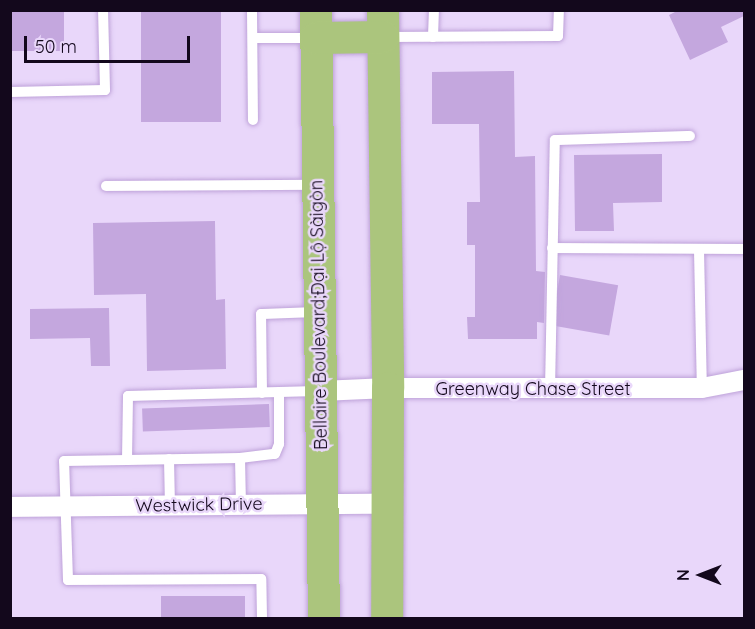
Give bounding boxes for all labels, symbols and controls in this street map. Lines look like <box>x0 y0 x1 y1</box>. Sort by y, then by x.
scale bar <box>27 24 194 62</box>
text: 50 m <box>35 35 77 58</box>
street label: Bellaire Boulevard;Đại Lộ Sàigòn <box>306 180 332 450</box>
street label: Greenway Chase Street <box>435 378 631 400</box>
street label: Westwick Drive <box>135 493 263 517</box>
north arrow <box>671 545 731 605</box>
text: N <box>673 569 693 581</box>

